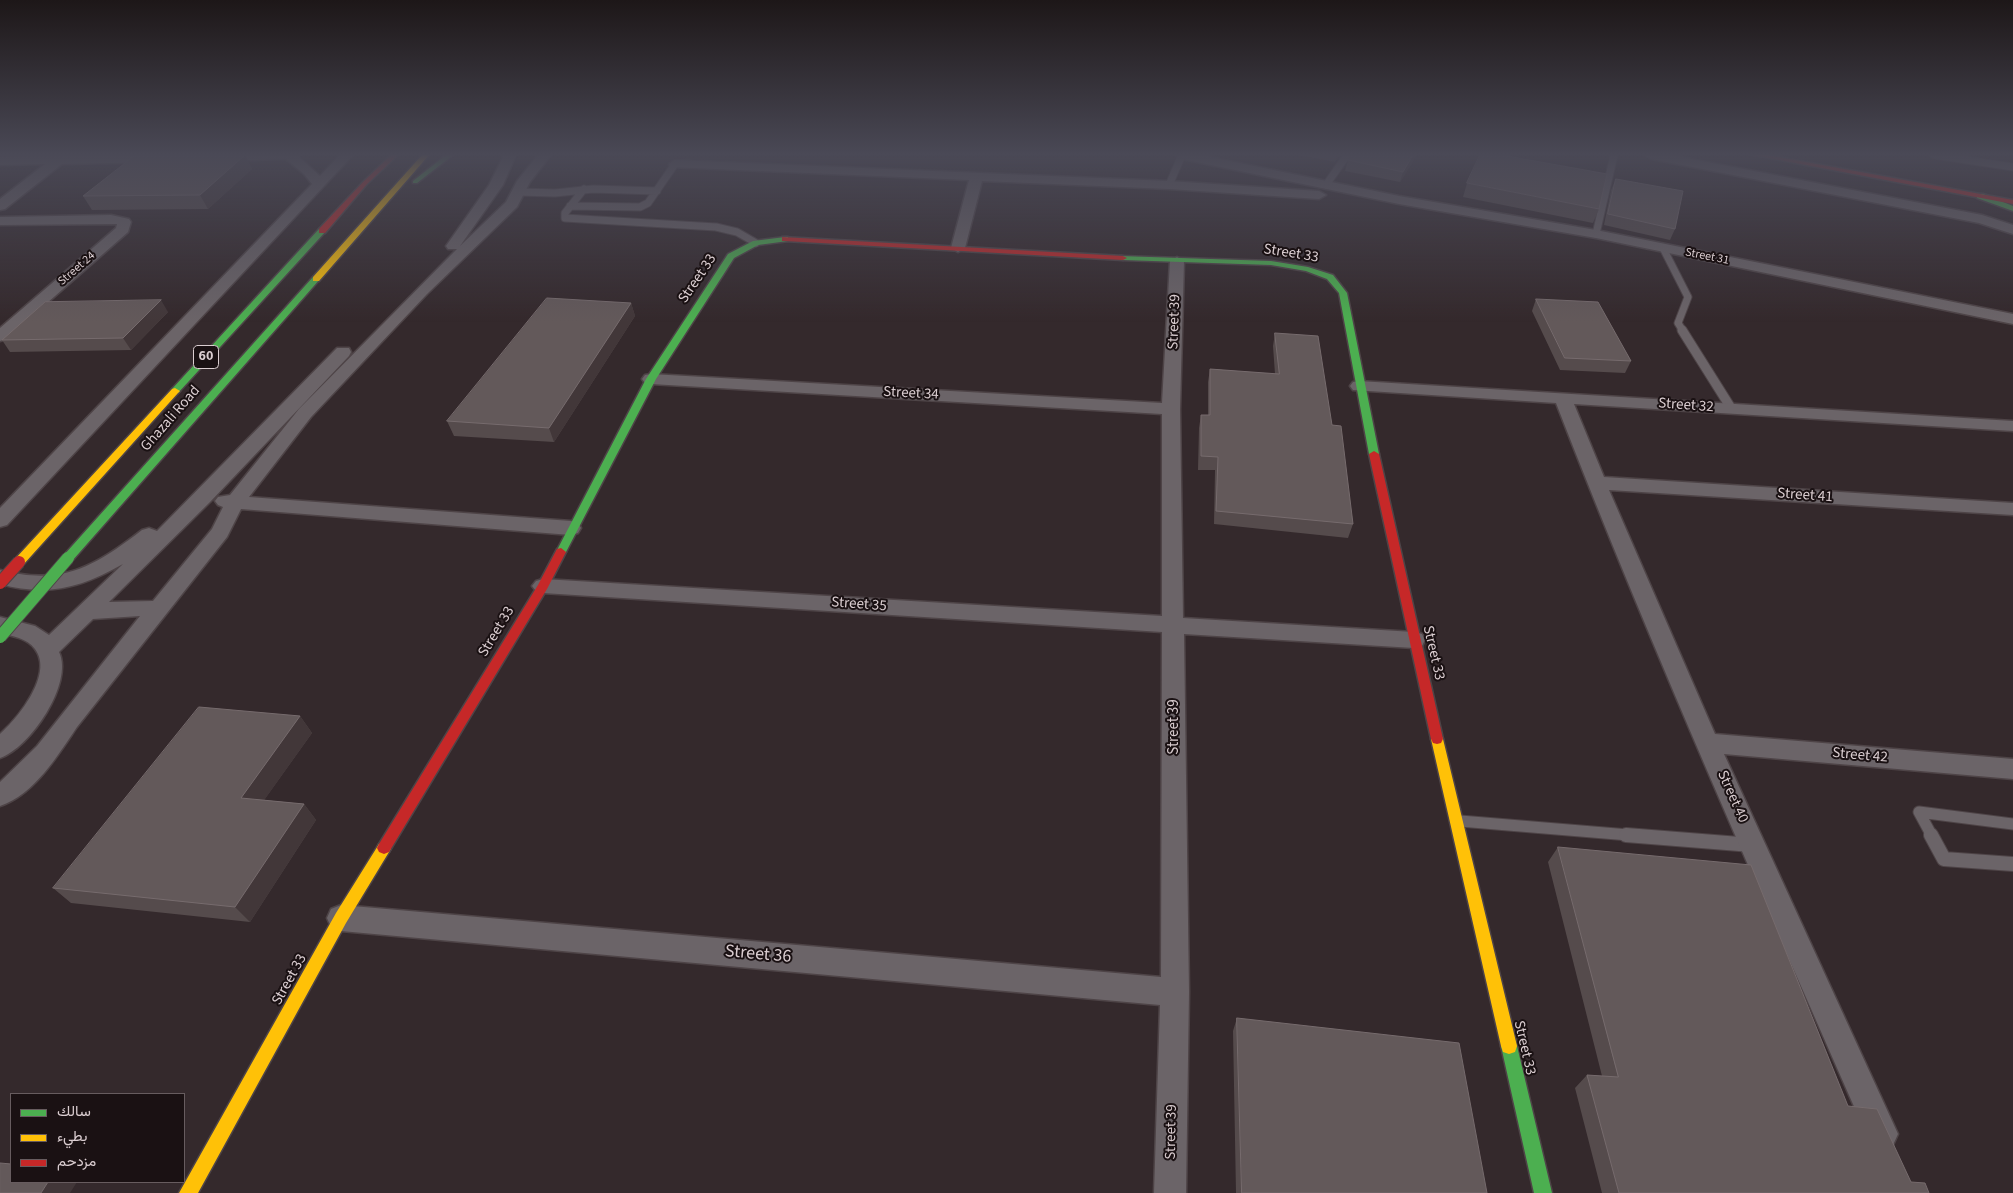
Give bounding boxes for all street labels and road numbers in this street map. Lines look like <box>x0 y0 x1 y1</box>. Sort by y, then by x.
street label: Street 33 <box>1262 241 1320 267</box>
street label: Street 31 <box>1684 246 1730 268</box>
street label: Street 24 <box>56 249 98 289</box>
street label: Street 33 <box>675 251 721 307</box>
street label: Street 39 <box>1165 294 1185 350</box>
road number: 60 <box>194 346 218 368</box>
street label: Ghazali Road <box>138 382 204 456</box>
street label: Street 34 <box>883 384 939 404</box>
street label: Street 32 <box>1658 395 1714 417</box>
street label: Street 41 <box>1777 485 1833 507</box>
street label: Street 35 <box>831 594 887 616</box>
street label: Street 33 <box>475 604 519 660</box>
street label: Street 33 <box>1418 624 1448 682</box>
street label: Street 39 <box>1166 699 1184 755</box>
street label: Street 42 <box>1832 745 1888 767</box>
street label: Street 40 <box>1712 768 1752 826</box>
street label: Street 36 <box>724 941 792 969</box>
street label: Street 33 <box>269 951 311 1009</box>
street label: Street 33 <box>1509 1019 1539 1077</box>
street label: Street 39 <box>1163 1104 1181 1160</box>

